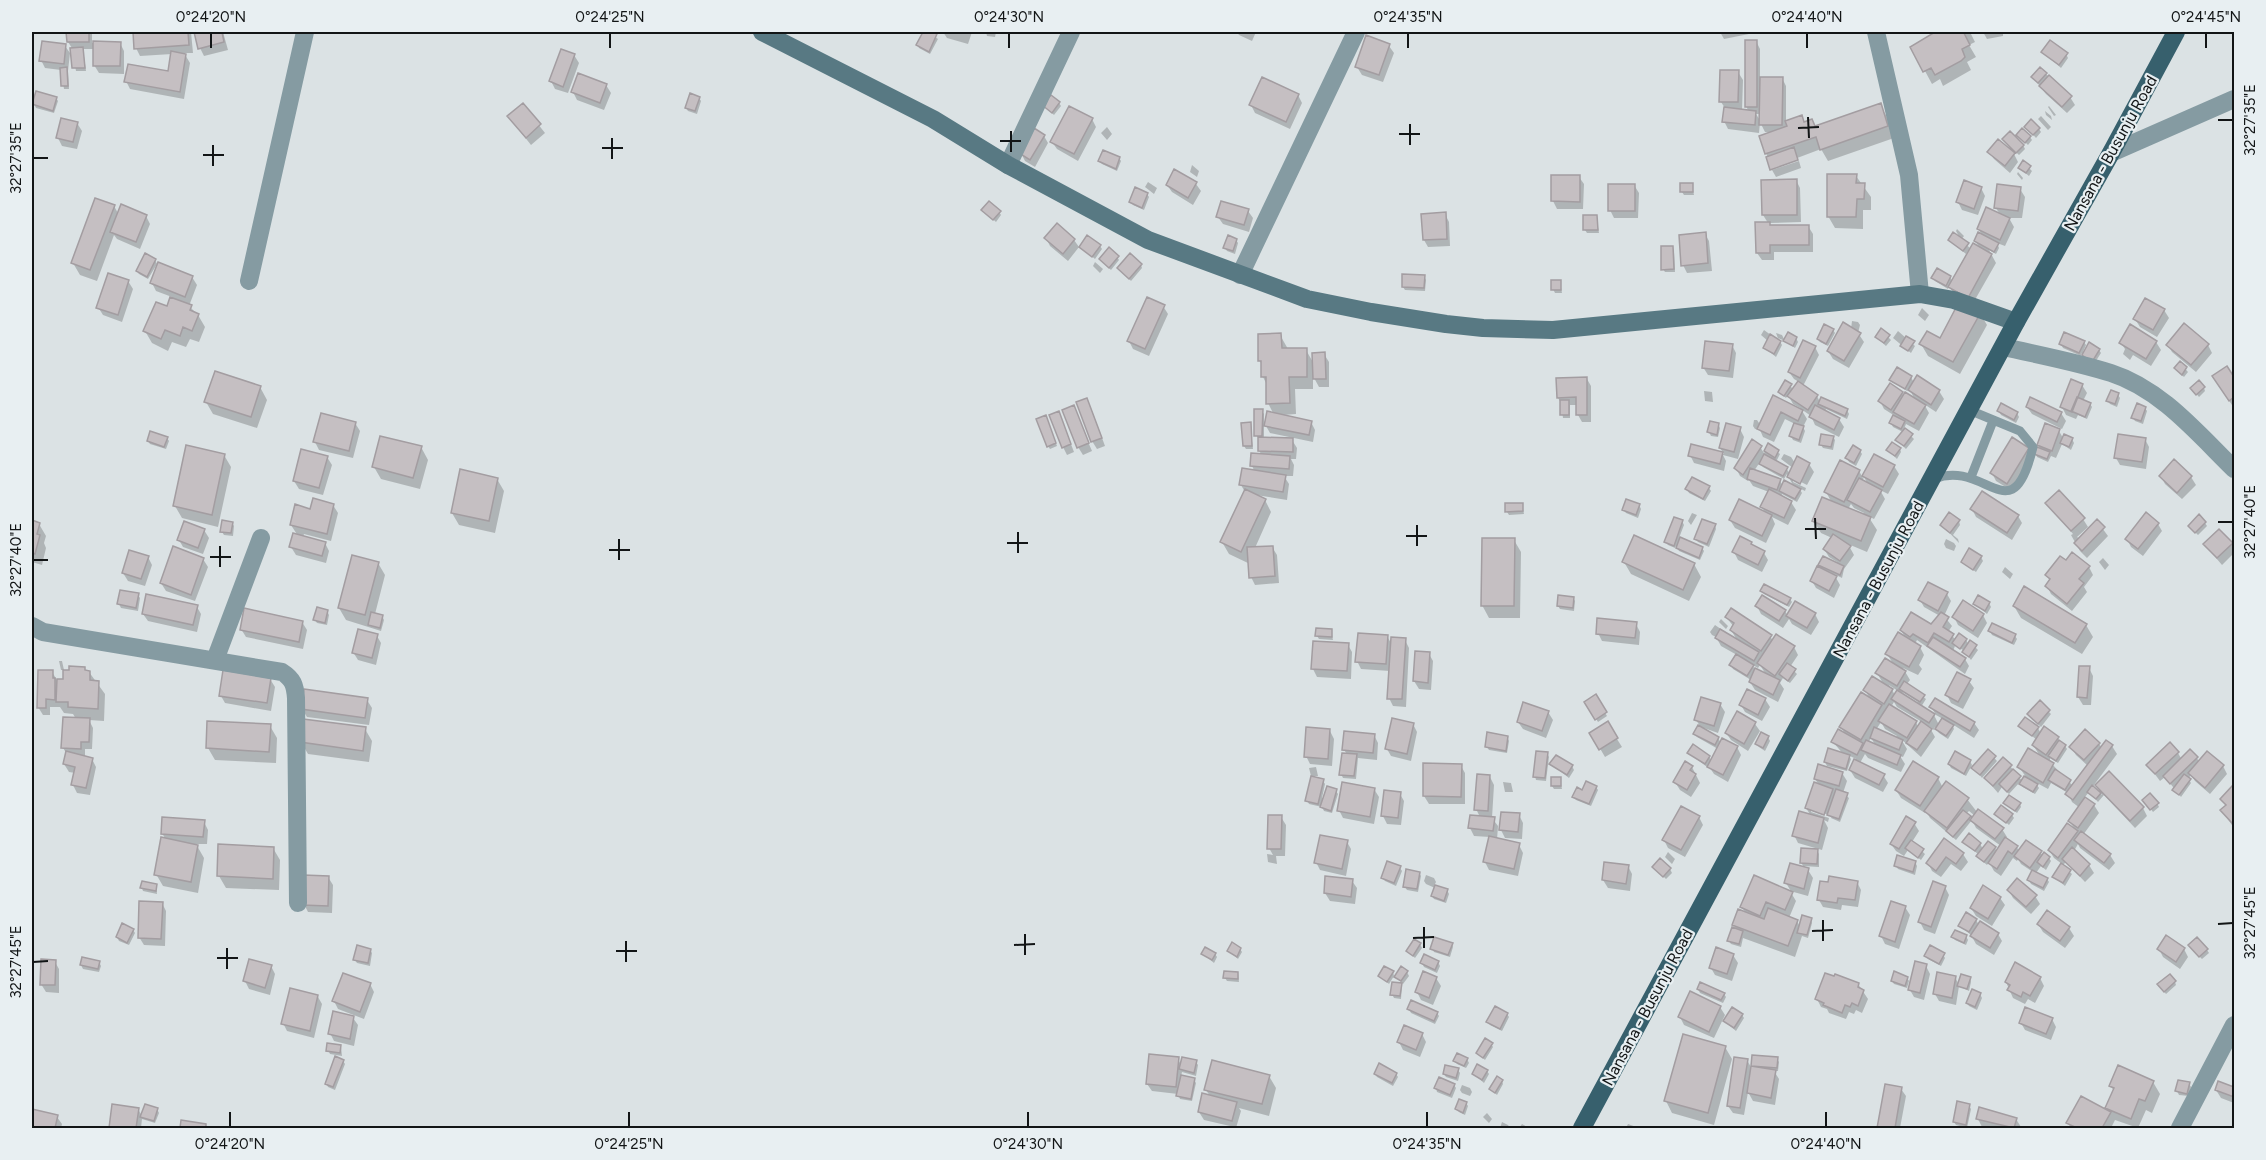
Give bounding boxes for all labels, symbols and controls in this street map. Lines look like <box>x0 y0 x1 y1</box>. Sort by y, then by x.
text: 0°24'20"N <box>176 8 246 26</box>
text: 0°24'25"N <box>575 8 645 26</box>
text: 0°24'30"N <box>974 8 1044 26</box>
text: 0°24'35"N <box>1373 8 1443 26</box>
text: 0°24'40"N <box>1771 8 1843 26</box>
text: 0°24'45"N <box>2171 8 2241 26</box>
street label: Nansana - Busunju Road <box>2060 72 2161 234</box>
text: 32°27'35"E <box>2241 84 2259 156</box>
text: 32°27'35"E <box>7 122 25 194</box>
text: 32°27'40"E <box>2241 485 2259 559</box>
street label: Nansana - Busunju Road <box>1829 498 1928 661</box>
text: 32°27'40"E <box>7 523 25 597</box>
text: 32°27'45"E <box>2241 886 2259 960</box>
text: 32°27'45"E <box>7 925 25 999</box>
street label: Nansana - Busunju Road <box>1598 926 1697 1089</box>
text: 0°24'20"N <box>195 1135 265 1153</box>
text: 0°24'25"N <box>594 1135 664 1153</box>
text: 0°24'30"N <box>993 1135 1063 1153</box>
text: 0°24'35"N <box>1392 1135 1462 1153</box>
text: 0°24'40"N <box>1790 1135 1862 1153</box>

